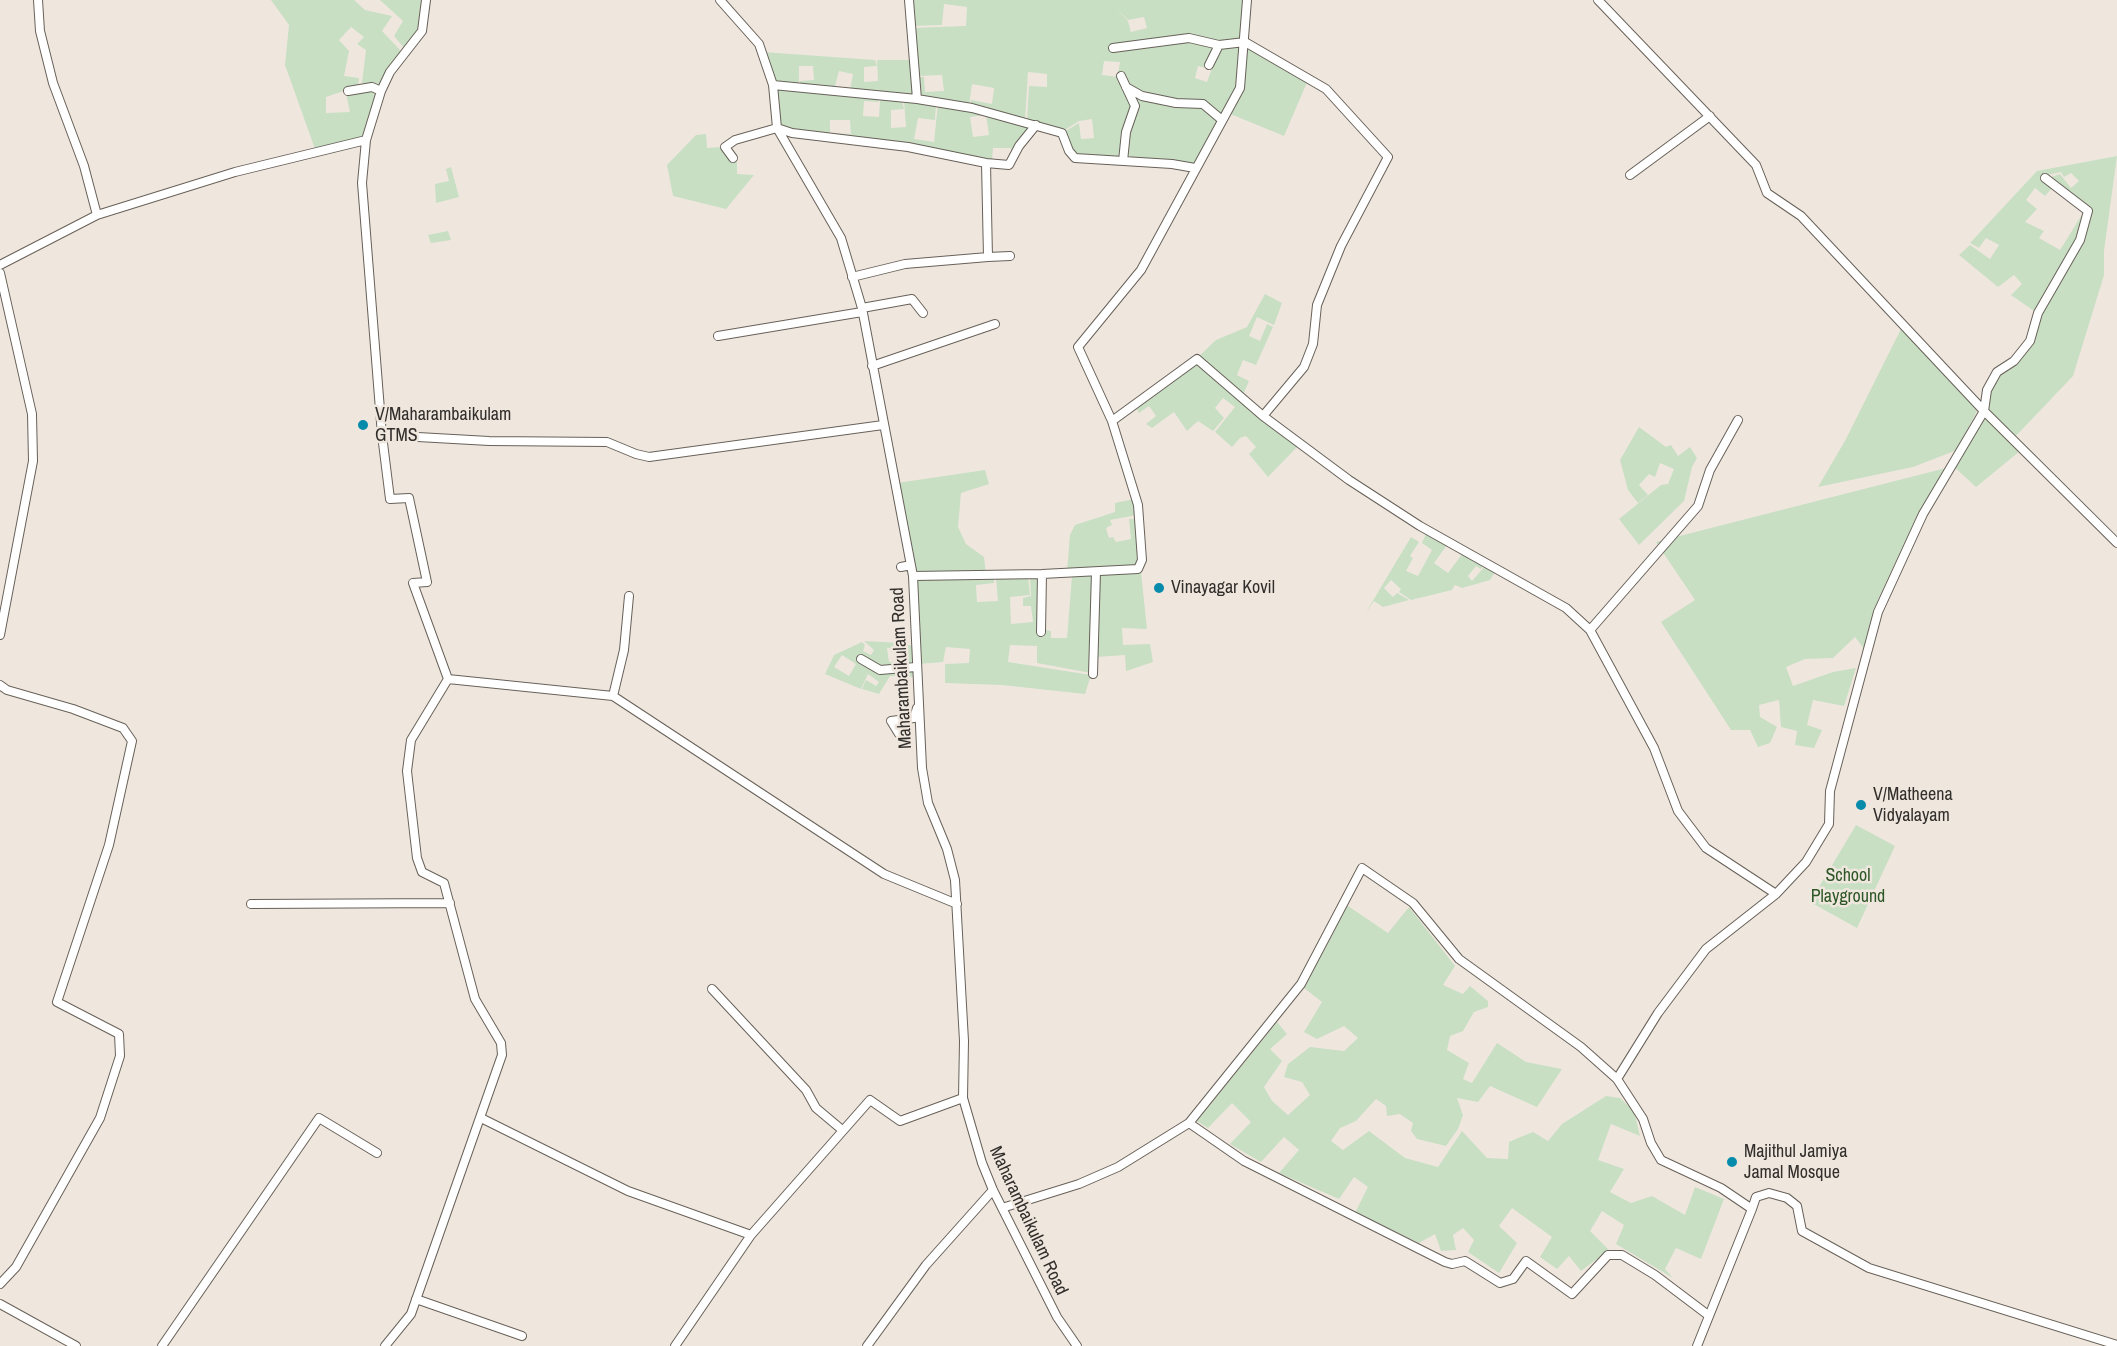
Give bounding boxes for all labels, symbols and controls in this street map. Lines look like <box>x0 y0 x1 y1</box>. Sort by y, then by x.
place label: V/Maharambaikulam GTMS <box>375 404 511 446</box>
marker: V/Maharambaikulam GTMS <box>356 418 370 432</box>
place label: Vinayagar Kovil <box>1171 577 1275 599</box>
marker: Vinayagar Kovil <box>1152 581 1166 595</box>
street label: Maharambaikulam Road <box>887 587 917 749</box>
place label: V/Matheena Vidyalayam <box>1873 784 1953 826</box>
marker: V/Matheena Vidyalayam <box>1854 798 1868 812</box>
park label: School Playground <box>1811 865 1885 908</box>
place label: Majithul Jamiya Jamal Mosque <box>1744 1141 1847 1184</box>
street label: Maharambaikulam Road <box>984 1143 1072 1299</box>
marker: Majithul Jamiya Jamal Mosque <box>1725 1155 1739 1169</box>

